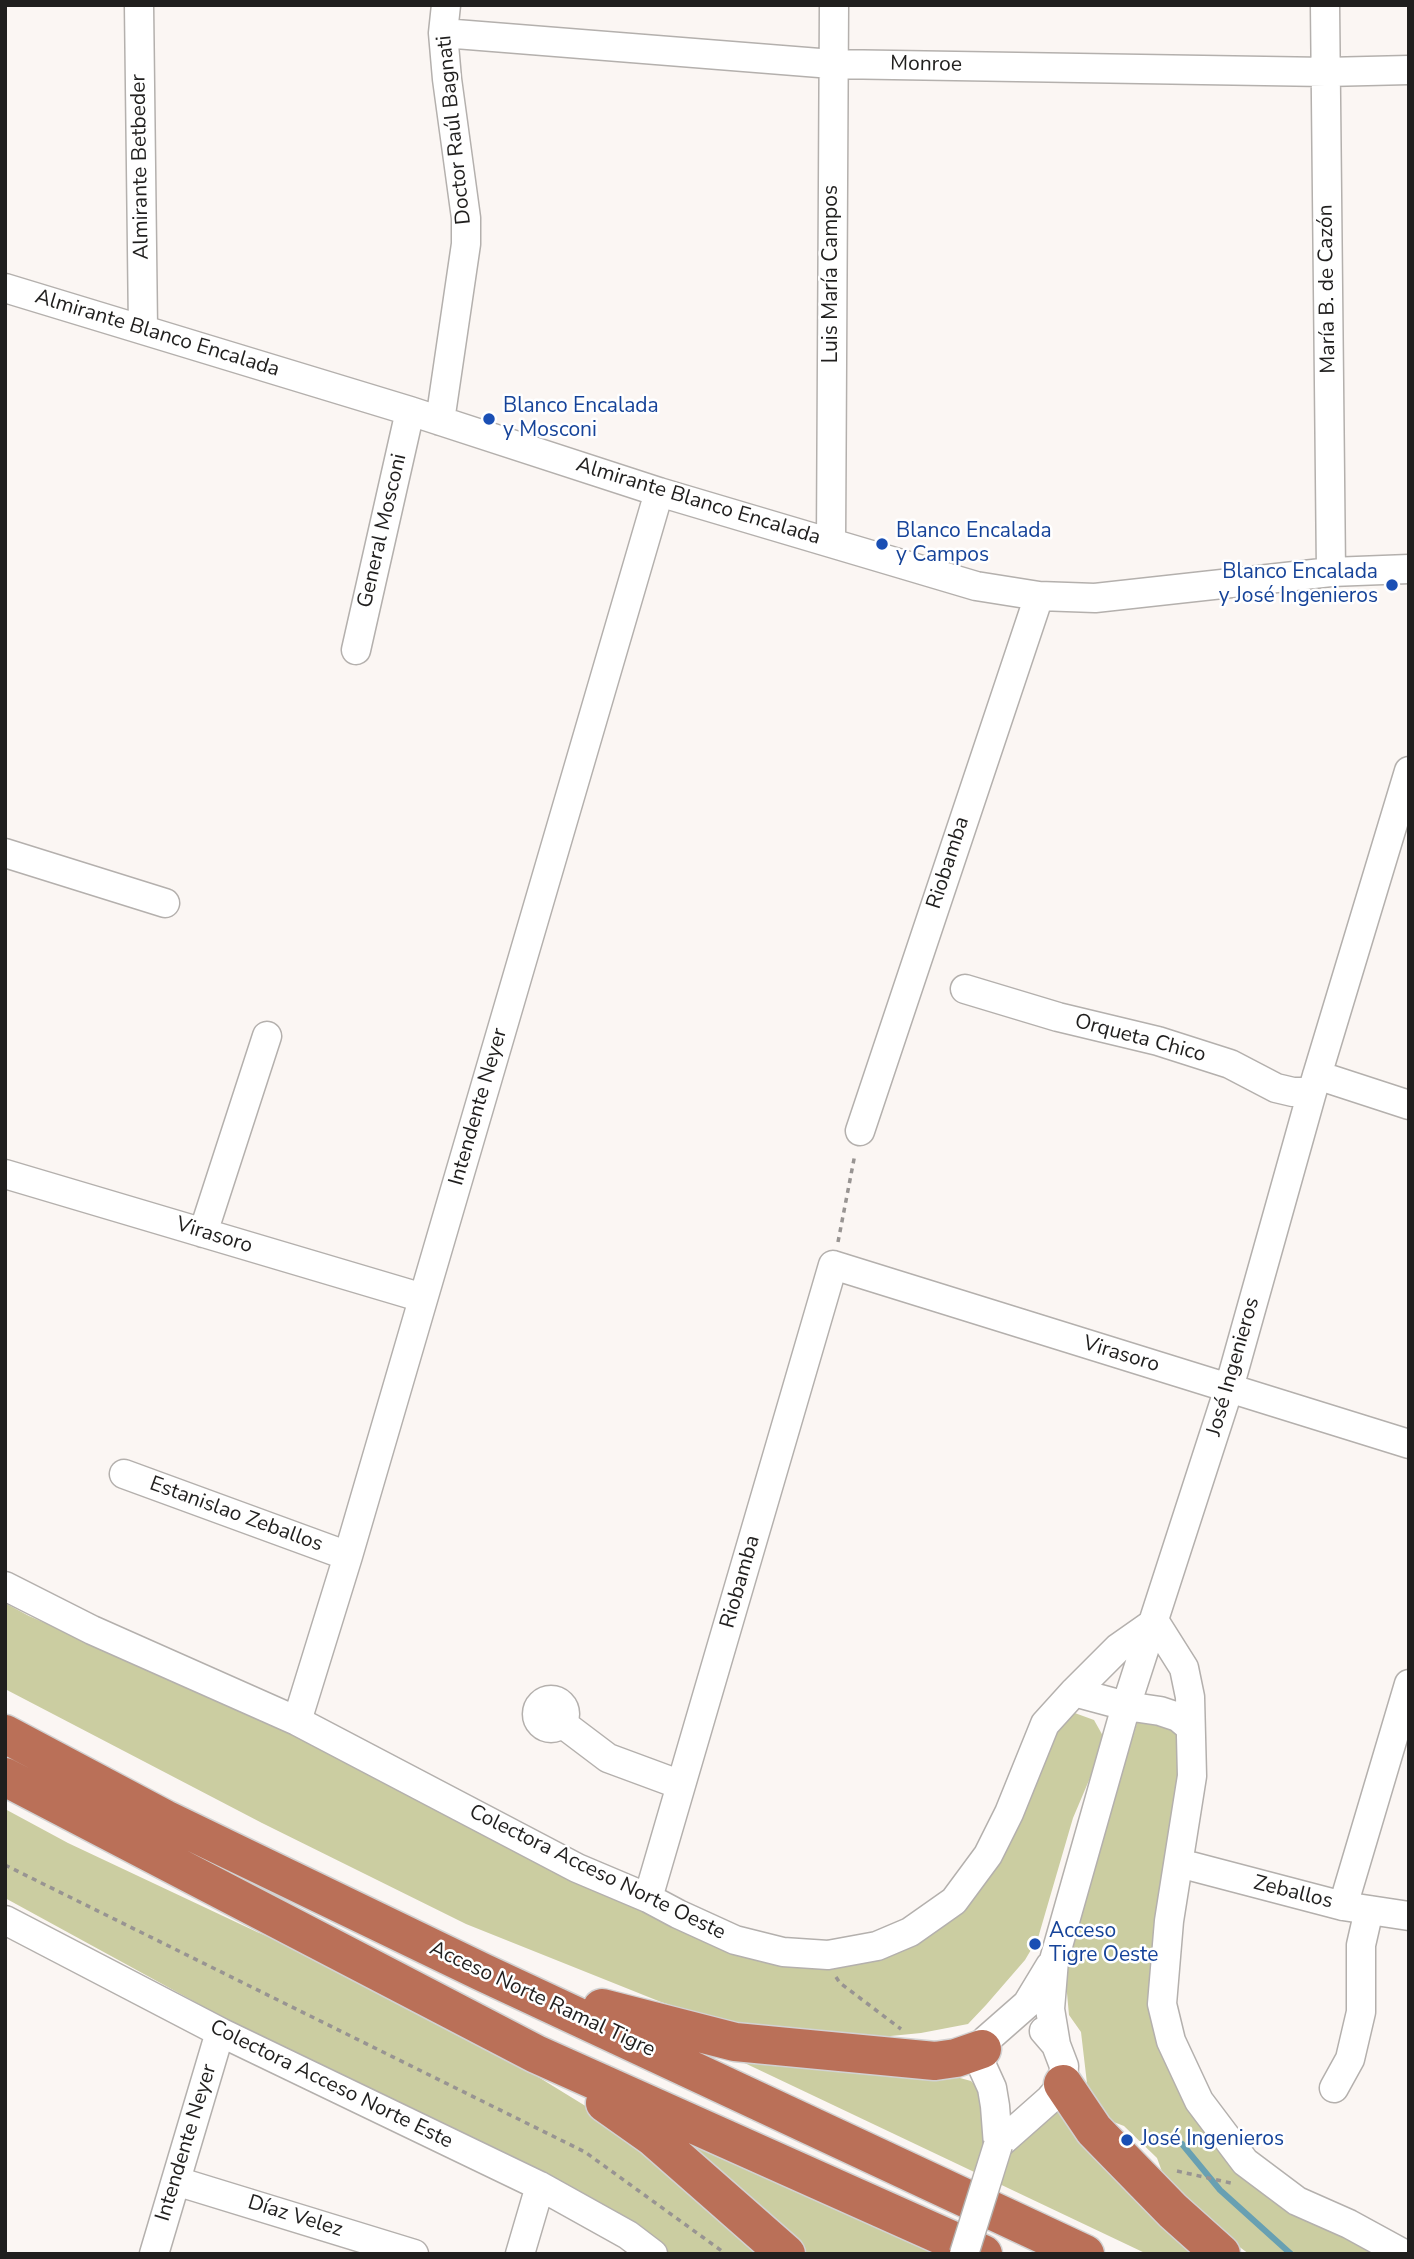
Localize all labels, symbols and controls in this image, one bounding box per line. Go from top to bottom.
street label: Doctor Raúl Bagnati [433,34,477,226]
street label: Monroe [890,52,962,78]
street label: Almirante Betbeder [127,74,155,260]
street label: Luis María Campos [819,185,845,363]
street label: María B. de Cazón [1314,204,1342,374]
street label: Almirante Blanco Encalada [32,285,282,383]
place label: Blanco Encalada y Mosconi [503,394,659,444]
marker: Blanco Encalada y Mosconi [481,411,497,427]
street label: General Mosconi [353,451,413,611]
street label: Almirante Blanco Encalada [573,453,823,551]
place label: Blanco Encalada y Campos [896,519,1052,569]
marker: Blanco Encalada y Campos [874,536,890,552]
place label: Blanco Encalada y José Ingenieros [1219,560,1378,610]
marker: Blanco Encalada y José Ingenieros [1384,577,1400,593]
street label: Riobamba [922,814,976,912]
street label: Orqueta Chico [1072,1009,1208,1069]
street label: Intendente Neyer [444,1025,514,1189]
street label: Virasoro [173,1212,255,1260]
street label: José Ingenieros [1202,1295,1266,1439]
street label: Virasoro [1080,1331,1162,1379]
street label: Estanislao Zeballos [146,1472,326,1558]
street label: Riobamba [716,1533,766,1631]
street label: Colectora Acceso Norte Oeste [465,1800,729,1946]
street label: Zeballos [1251,1871,1335,1915]
place label: Acceso Tigre Oeste [1049,1919,1158,1969]
marker: Acceso Tigre Oeste [1027,1936,1043,1952]
street label: Acceso Norte Ramal Tigre [425,1937,659,2063]
street label: Colectora Acceso Norte Este [205,2015,457,2155]
street label: Intendente Neyer [151,2062,223,2224]
place label: José Ingenieros [1141,2127,1284,2153]
marker: José Ingenieros [1119,2132,1135,2148]
street label: Díaz Velez [244,2191,346,2243]

